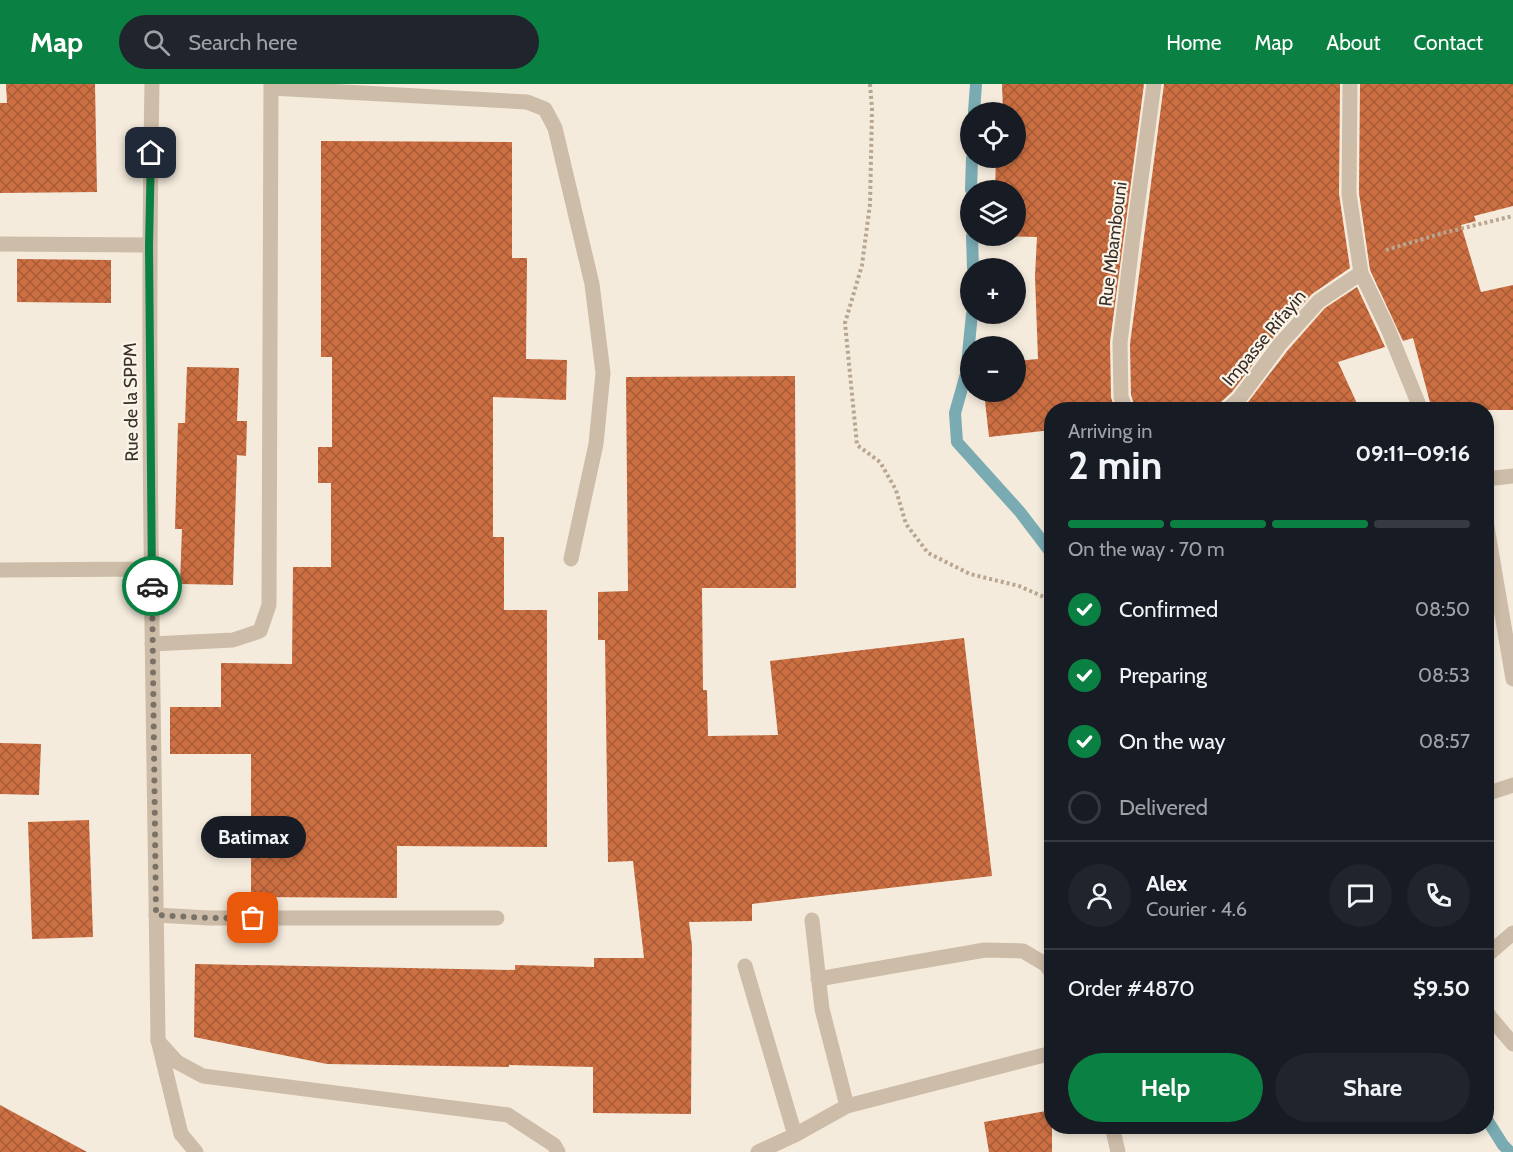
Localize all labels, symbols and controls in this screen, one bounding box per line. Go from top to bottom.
search box [119,15,539,69]
text: Map [30,25,83,59]
icon: search [140,26,173,59]
text: Search here [188,29,297,56]
text: Home [1166,30,1222,55]
text: Map [1255,30,1293,55]
text: About [1326,30,1380,55]
text: Contact [1413,30,1483,55]
map controls [960,102,1026,402]
button: locate [960,102,1026,168]
pin [125,127,176,178]
icon: home [134,136,167,169]
button: layers [960,180,1026,246]
street label: Rue Mbambouni [1094,180,1132,308]
button: + [960,258,1026,324]
street label: Impasse Rifayin [1217,285,1311,391]
button: − [960,336,1026,402]
street label: Rue de la SPPM [119,342,143,462]
text: Arriving in [1068,419,1152,443]
text: 09:11–09:16 [1356,440,1470,467]
text: 2 min [1068,441,1162,489]
text: On the way · 70 m [1068,537,1225,561]
courier [122,556,182,616]
icon: car [136,570,169,603]
icon: check [1068,593,1101,626]
text: Confirmed [1119,596,1218,623]
text: 08:50 [1415,597,1470,621]
icon: check [1068,659,1101,692]
text: Preparing [1119,662,1207,689]
text: 08:53 [1418,663,1470,687]
icon: check [1068,725,1101,758]
text: On the way [1119,728,1226,755]
text: 08:57 [1419,729,1470,753]
text: Delivered [1119,794,1208,821]
callout: Batimax [200,816,306,858]
text: Batimax [218,825,289,849]
button: person [1068,864,1131,927]
button: chat [1329,864,1392,927]
button: phone [1407,864,1470,927]
text: Alex [1146,870,1187,897]
pin [227,892,278,943]
text: Courier · 4.6 [1146,897,1247,921]
icon: bag [236,901,269,934]
text: Order #4870 [1068,975,1195,1002]
text: $9.50 [1413,975,1470,1002]
button: Help [1068,1053,1263,1122]
button: Share [1275,1053,1470,1122]

